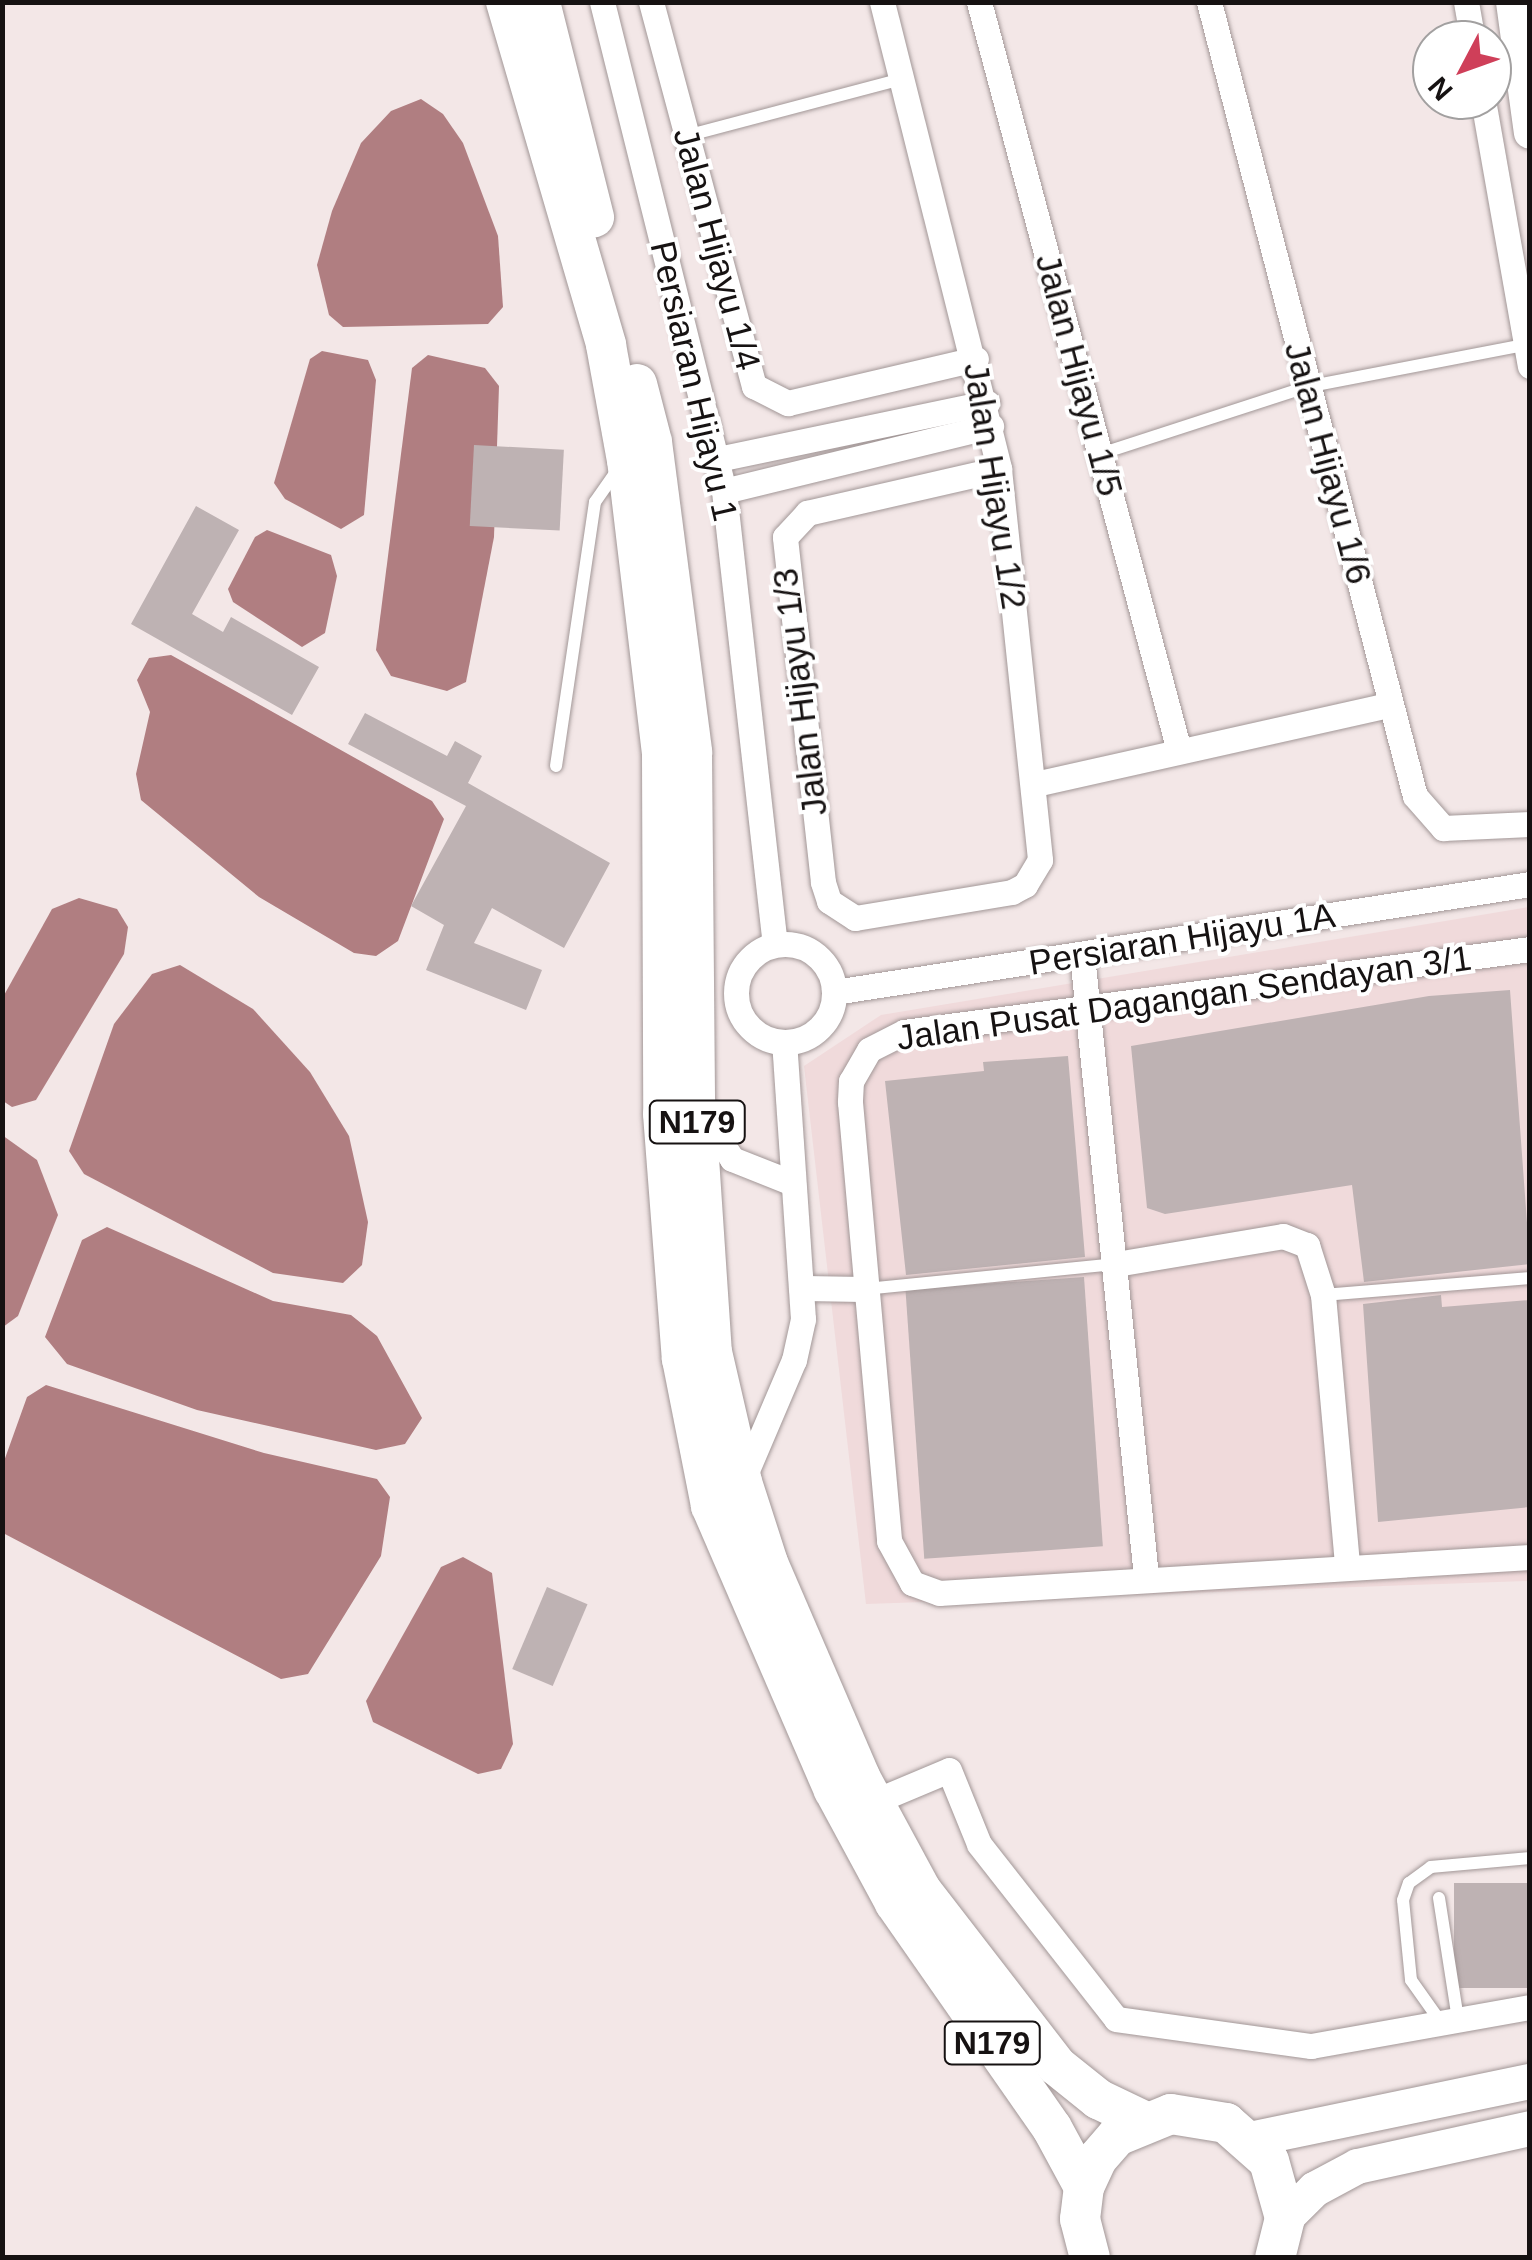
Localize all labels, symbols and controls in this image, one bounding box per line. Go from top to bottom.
north arrow [1412,20,1512,120]
text: N [1422,71,1459,107]
street label: Jalan Hijayu 1/4 [664,123,770,375]
street label: Persiaran Hijayu 1 [641,237,747,525]
street label: Jalan Hijayu 1/5 [1026,249,1132,501]
street label: Jalan Hijayu 1/6 [1275,337,1381,589]
street label: Jalan Hijayu 1/2 [955,360,1035,612]
street label: Jalan Hijayu 1/3 [764,566,836,818]
street label: Persiaran Hijayu 1A [1026,894,1338,984]
street label: Jalan Pusat Dagangan Sendayan 3/1 [894,937,1474,1059]
road number: N179 [647,1095,747,1149]
road number: N179 [942,2016,1042,2070]

